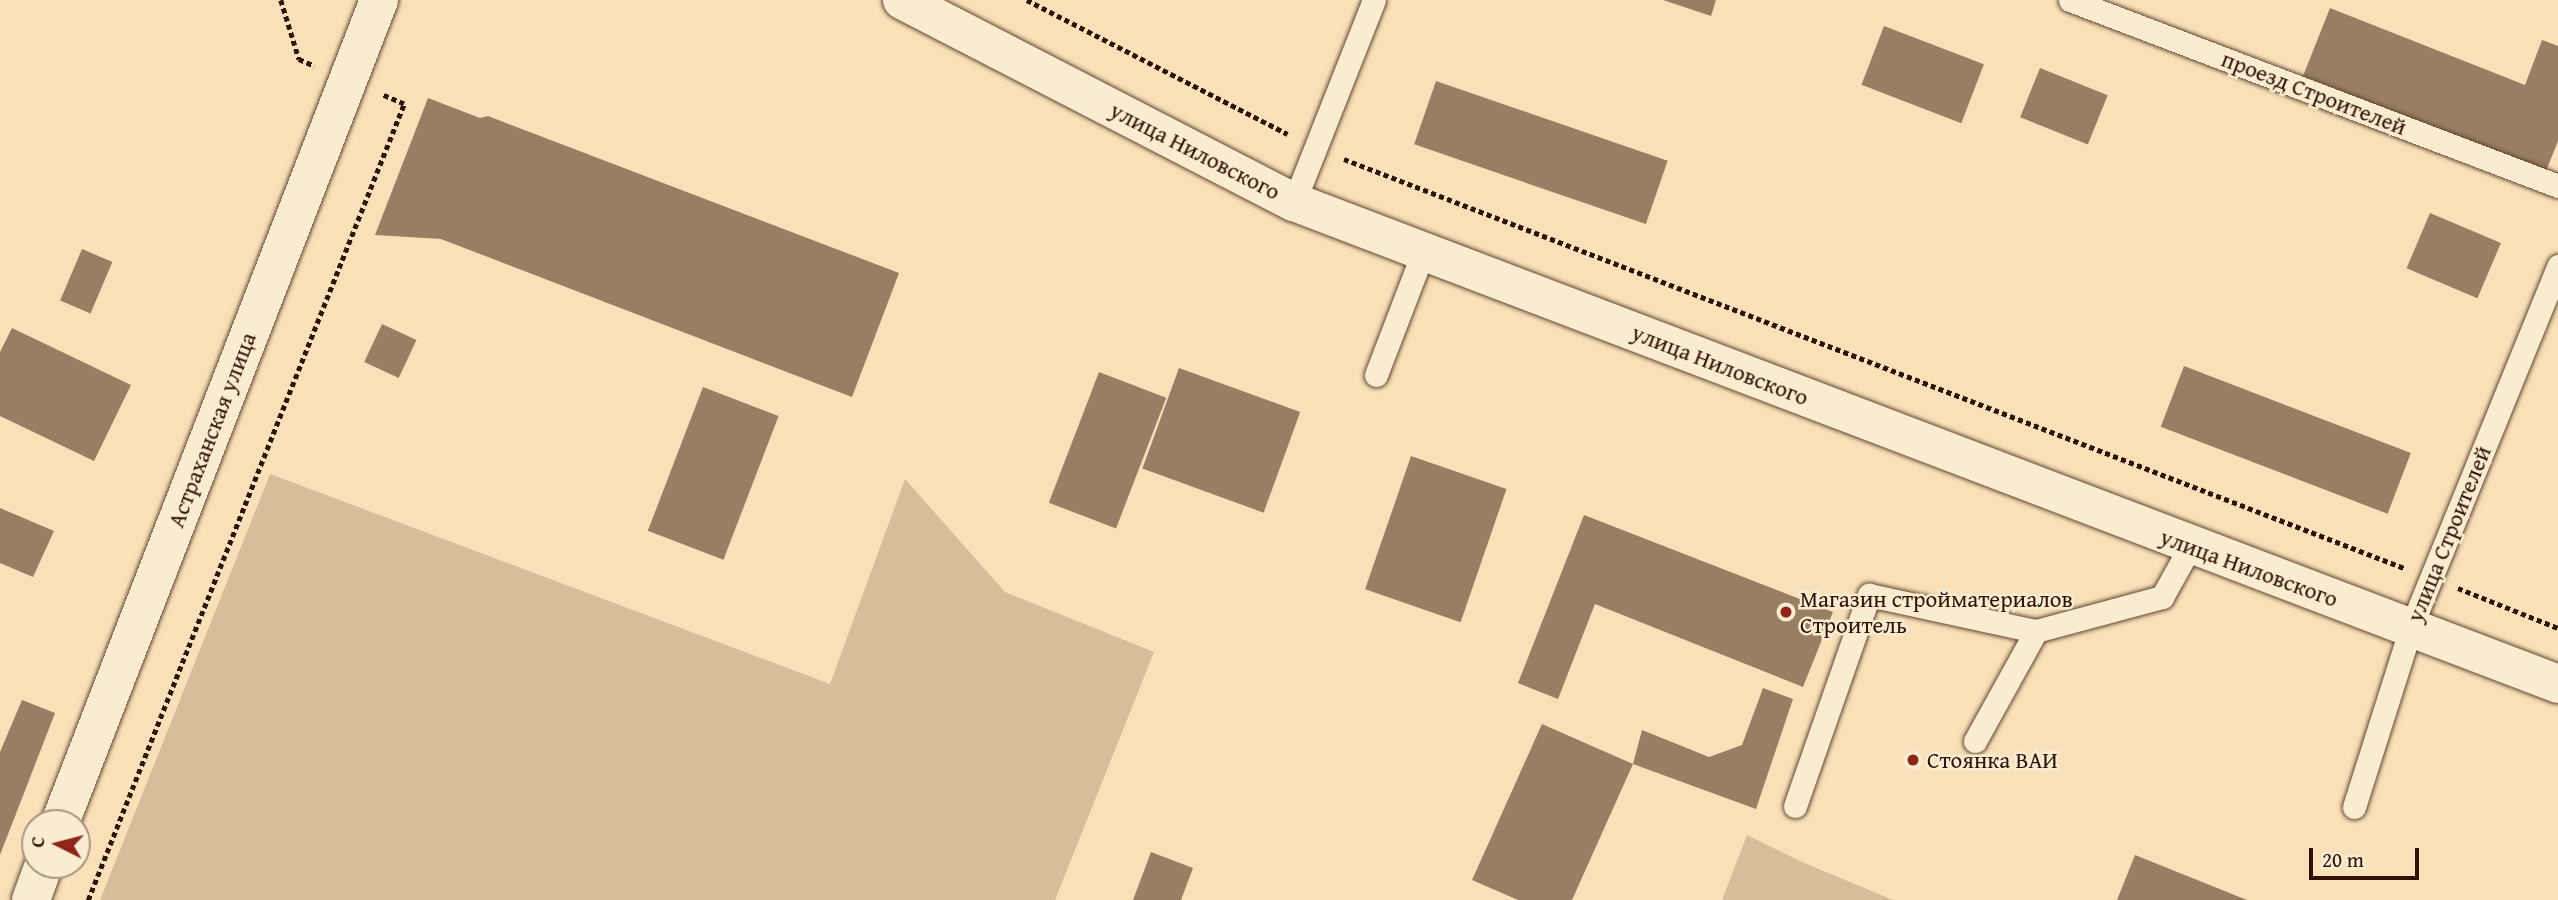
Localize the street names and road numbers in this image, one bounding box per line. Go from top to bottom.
street label: проезд Строителей [2218,45,2410,141]
street label: улица Ниловского [1105,96,1285,206]
street label: улица Ниловского [1628,319,1812,411]
street label: Астраханская улица [162,329,262,531]
street label: улица Строителей [2401,442,2497,626]
street label: улица Ниловского [2156,523,2342,613]

